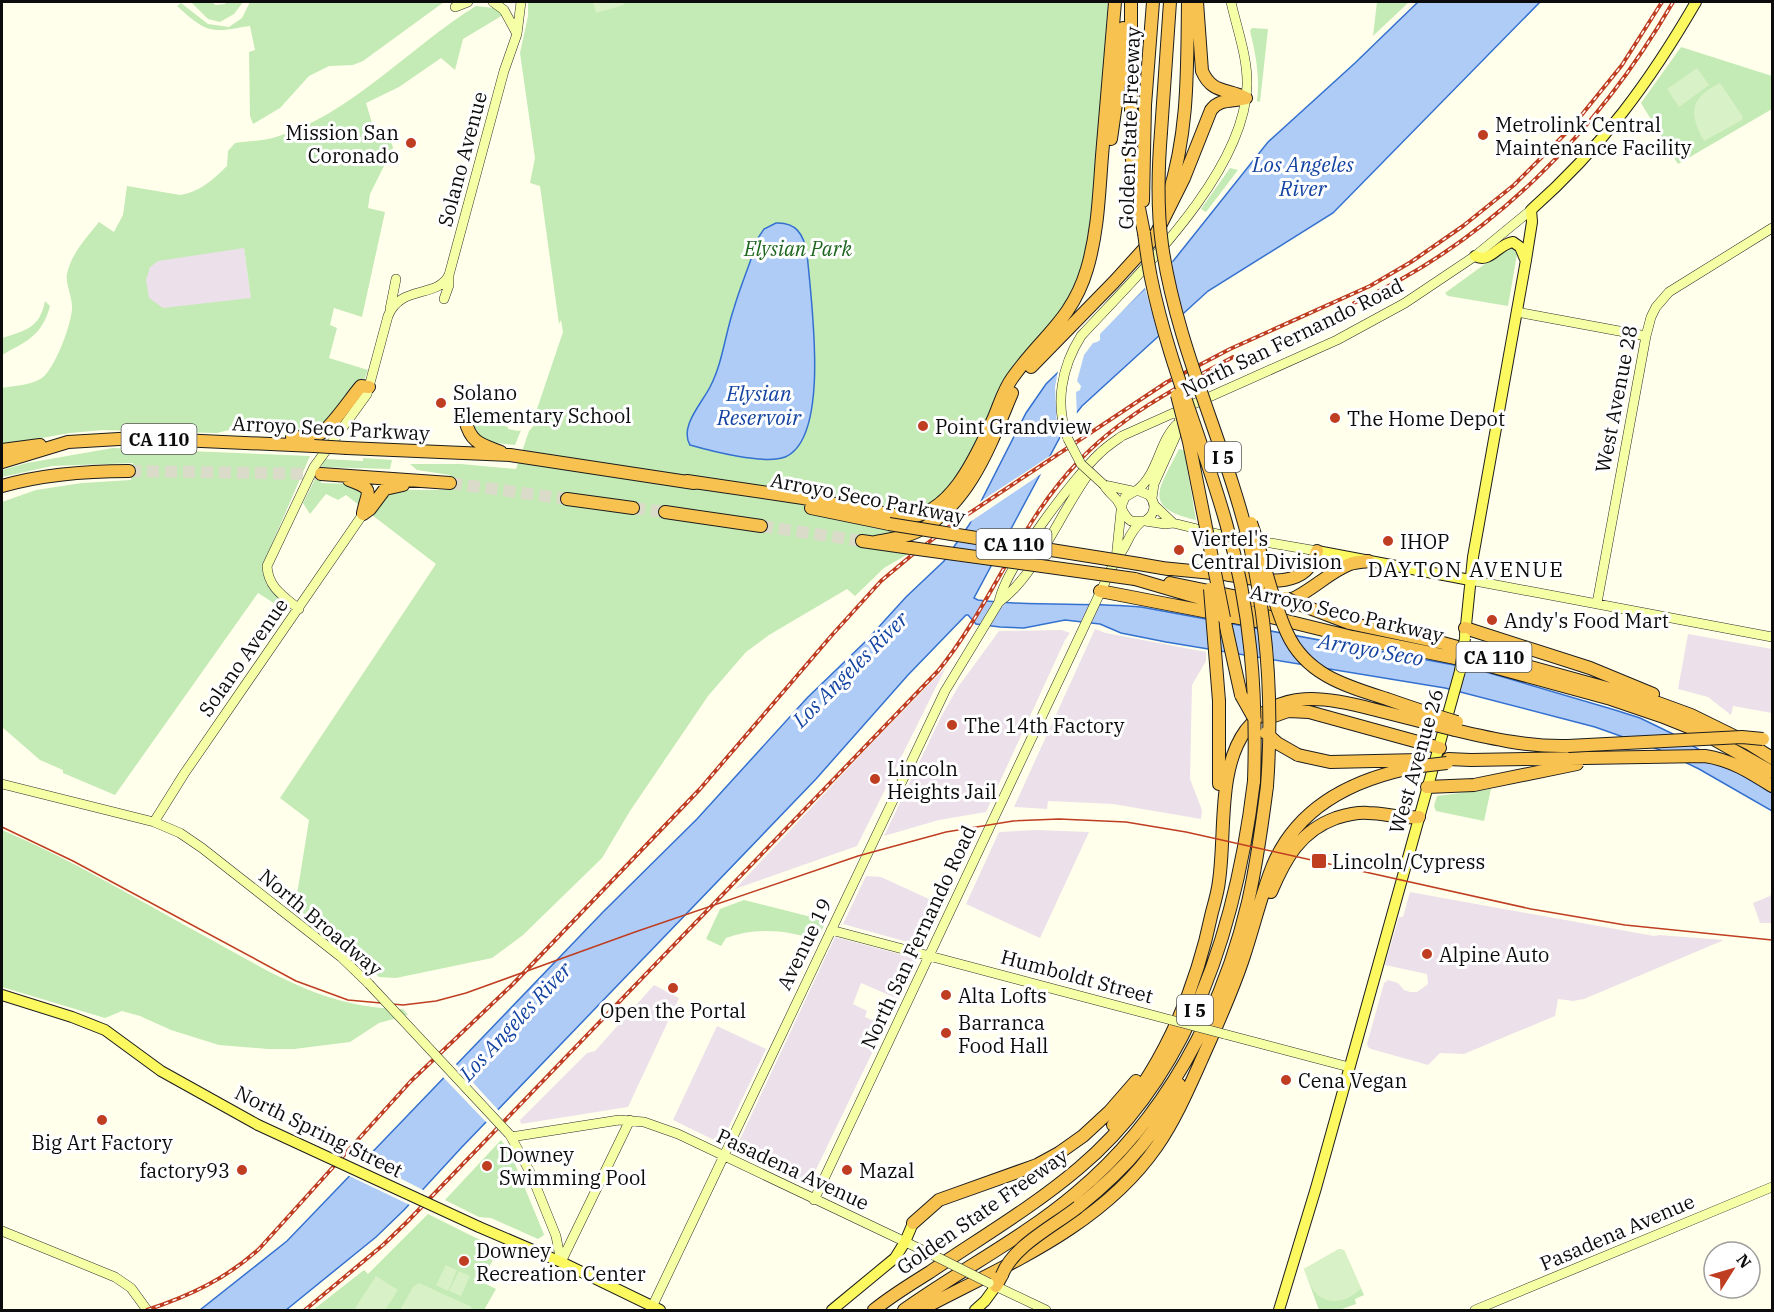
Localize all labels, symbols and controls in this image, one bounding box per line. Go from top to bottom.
street label: Golden State Freeway [1112,26,1146,230]
street label: Solano Avenue [431,88,493,230]
place label: Metrolink Central Maintenance Facility [1495,111,1692,161]
place label: Mission San Coronado [285,119,399,169]
marker: Metrolink Central Maintenance Facility [1476,128,1490,142]
marker: Mission San Coronado [404,136,418,150]
water label: Los Angeles River [1251,150,1354,202]
park label: Elysian Park [743,235,852,262]
street label: North San Fernando Road [1177,271,1407,403]
street label: West Avenue 28 [1588,323,1644,475]
place label: Solano Elementary School [453,379,631,429]
water label: Elysian Reservoir [716,379,802,431]
marker: Solano Elementary School [434,396,448,410]
place label: The Home Depot [1347,405,1505,432]
street label: Arroyo Seco Parkway [231,409,431,447]
marker: The Home Depot [1328,411,1342,425]
place label: Point Grandview [935,413,1092,440]
marker: Point Grandview [916,419,930,433]
road number: CA 110 [122,424,196,454]
road number: I 5 [1205,442,1241,472]
street label: Arroyo Seco Parkway [768,466,968,530]
place label: Viertel's Central Division [1191,525,1342,575]
place label: IHOP [1400,528,1449,555]
road number: CA 110 [976,529,1052,559]
marker: IHOP [1381,534,1395,548]
marker: Viertel's Central Division [1172,543,1186,557]
district label: DAYTON AVENUE [1368,555,1564,583]
street label: Arroyo Seco Parkway [1248,578,1447,648]
street label: Solano Avenue [192,592,294,722]
water label: Los Angeles River [785,604,915,734]
place label: Andy's Food Mart [1504,607,1669,634]
marker: Andy's Food Mart [1485,613,1499,627]
water label: Arroyo Seco [1314,626,1426,672]
road number: CA 110 [1456,642,1532,672]
street label: West Avenue 26 [1382,685,1450,837]
place label: The 14th Factory [964,712,1125,739]
marker: The 14th Factory [945,718,959,732]
place label: Lincoln Heights Jail [887,755,997,805]
marker: Lincoln Heights Jail [868,772,882,786]
street label: North San Fernando Road [854,821,982,1053]
place label: Lincoln/Cypress [1332,848,1485,875]
marker: Lincoln/Cypress [1310,852,1328,870]
street label: North Broadway [253,862,389,982]
street label: Avenue 19 [770,894,838,994]
place label: Alpine Auto [1439,941,1549,968]
street label: Humboldt Street [998,943,1156,1009]
marker: Alpine Auto [1420,947,1434,961]
water label: Los Angeles River [452,955,578,1087]
marker: Open the Portal [666,981,680,995]
place label: Alta Lofts [958,982,1047,1009]
marker: Alta Lofts [939,988,953,1002]
road number: I 5 [1177,995,1213,1025]
place label: Open the Portal [600,997,746,1024]
place label: Barranca Food Hall [958,1009,1048,1059]
marker: Barranca Food Hall [939,1026,953,1040]
place label: Cena Vegan [1298,1067,1407,1094]
marker: Cena Vegan [1279,1073,1293,1087]
street label: North Spring Street [231,1079,407,1183]
marker: Big Art Factory [95,1113,109,1127]
street label: Pasadena Avenue [712,1122,874,1216]
place label: Big Art Factory [31,1129,173,1156]
place label: Downey Swimming Pool [499,1141,646,1191]
street label: Golden State Freeway [891,1142,1073,1280]
place label: factory93 [139,1157,230,1184]
place label: Mazal [859,1157,914,1184]
marker: Downey Swimming Pool [480,1159,494,1173]
marker: factory93 [235,1163,249,1177]
marker: Mazal [840,1163,854,1177]
street label: Pasadena Avenue [1536,1187,1698,1277]
place label: Downey Recreation Center [476,1237,646,1287]
north arrow [1702,1240,1762,1300]
text: N [1732,1250,1756,1272]
marker: Downey Recreation Center [457,1254,471,1268]

